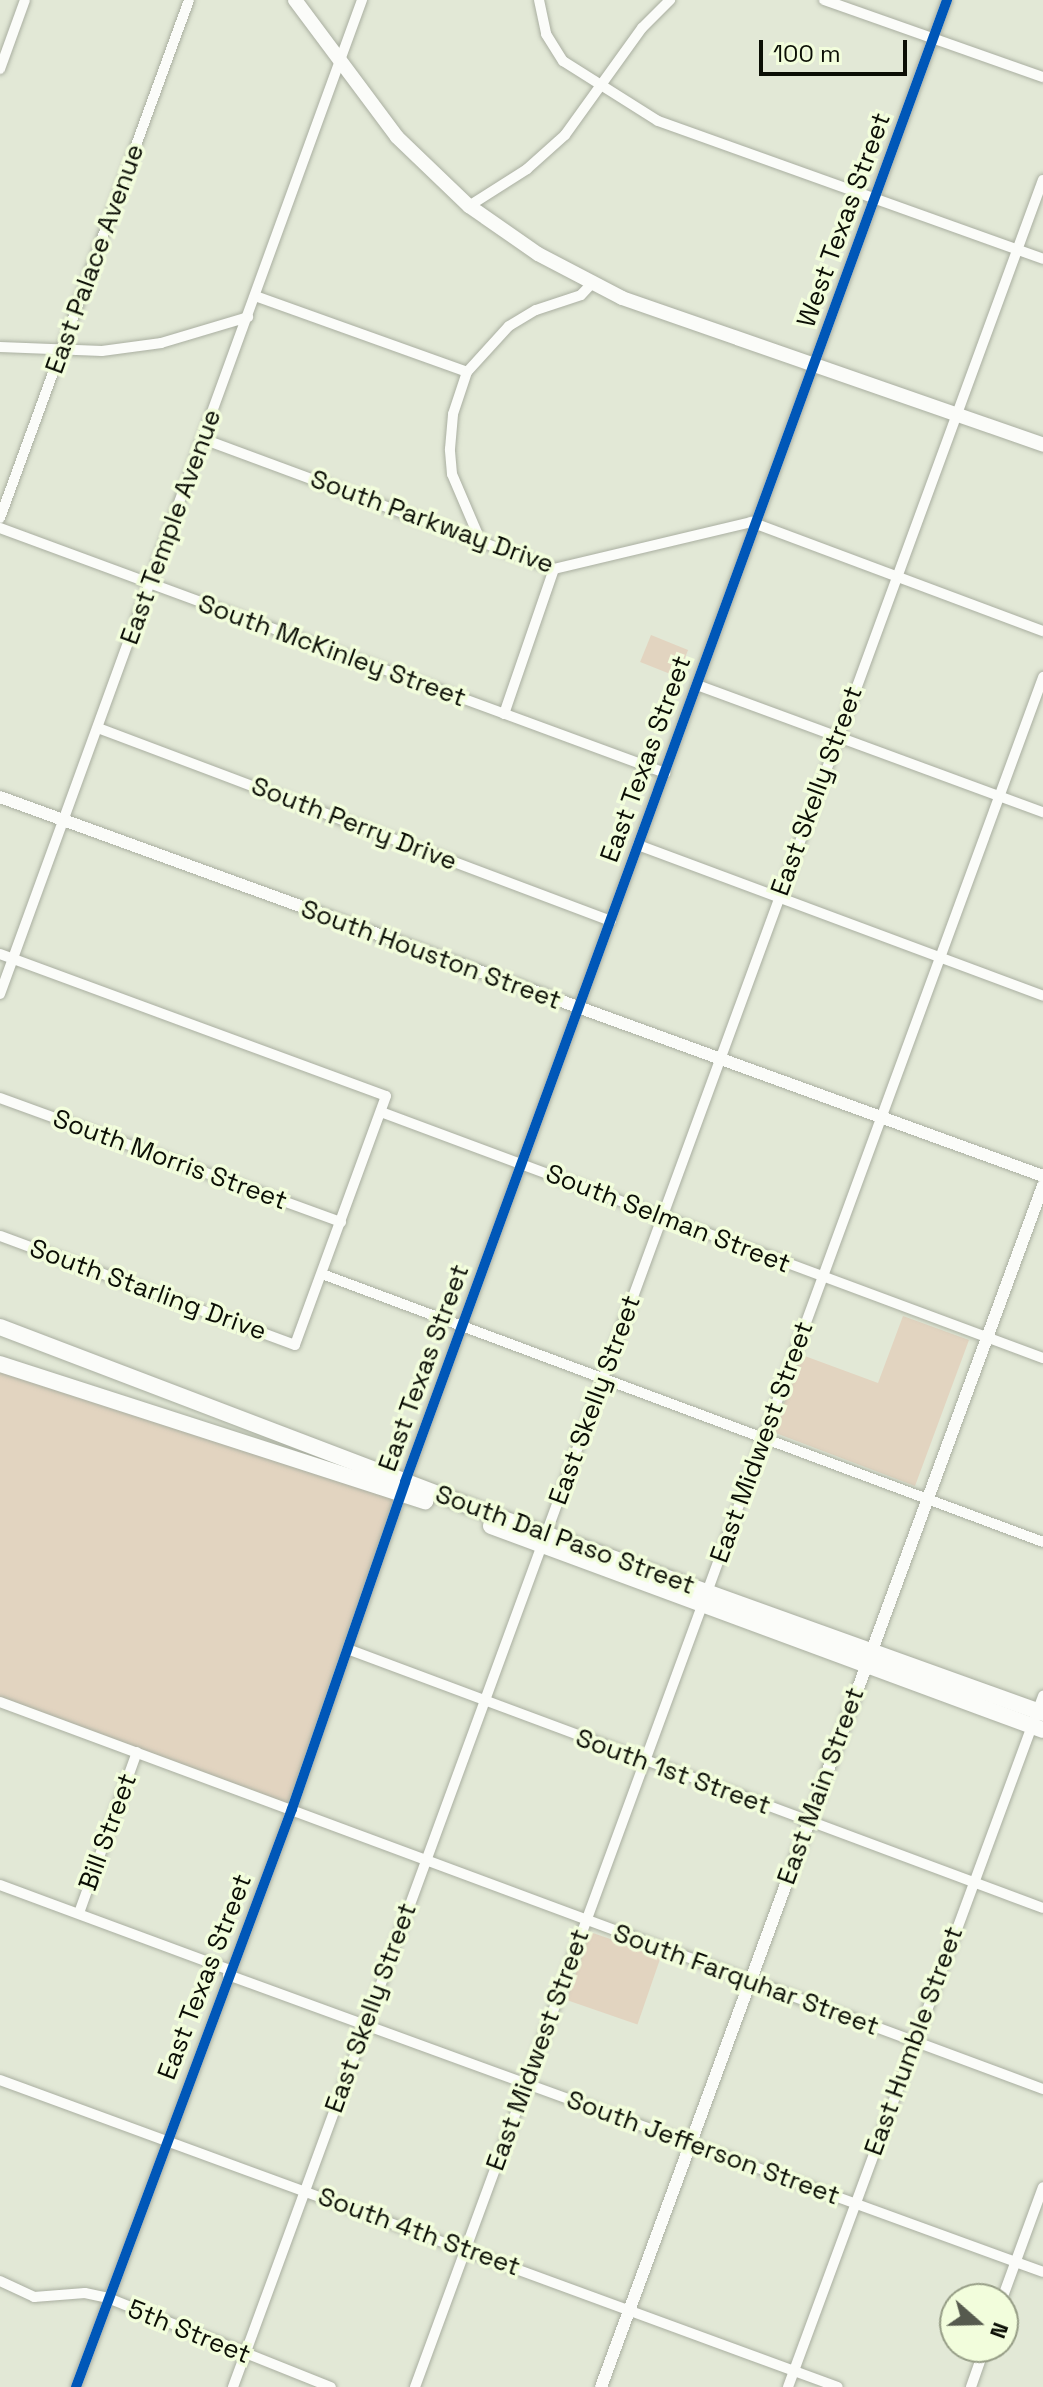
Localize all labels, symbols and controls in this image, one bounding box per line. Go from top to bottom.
scale bar [763,24,911,74]
text: 100 m [773,38,841,69]
street label: West Texas Street [791,108,897,332]
street label: East Palace Avenue [39,140,151,378]
street label: East Temple Avenue [114,405,228,649]
street label: South Parkway Drive [306,463,558,581]
street label: South McKinley Street [194,588,470,714]
street label: East Texas Street [594,651,698,867]
street label: East Skelly Street [765,682,869,900]
street label: South Perry Drive [247,770,461,878]
street label: South Houston Street [297,893,565,1017]
street label: South Morris Street [49,1103,291,1217]
street label: South Selman Street [541,1158,795,1280]
street label: South Starling Drive [25,1233,271,1347]
street label: East Texas Street [372,1260,476,1476]
street label: East Skelly Street [543,1291,647,1509]
street label: East Midwest Street [704,1317,820,1567]
street label: South Dal Paso Street [431,1479,699,1601]
street label: East Main Street [771,1683,871,1889]
street label: South 1st Street [571,1722,775,1822]
street label: Bill Street [72,1769,144,1895]
street label: East Texas Street [151,1869,259,2085]
street label: East Skelly Street [319,1899,423,2117]
street label: South Farquhar Street [609,1917,883,2043]
street label: East Humble Street [858,1922,970,2160]
street label: East Midwest Street [480,1925,596,2175]
street label: South Jefferson Street [562,2084,844,2212]
street label: South 4th Street [314,2181,524,2283]
north arrow [939,2283,1019,2363]
street label: 5th Street [123,2293,255,2371]
text: N [984,2319,1015,2342]

